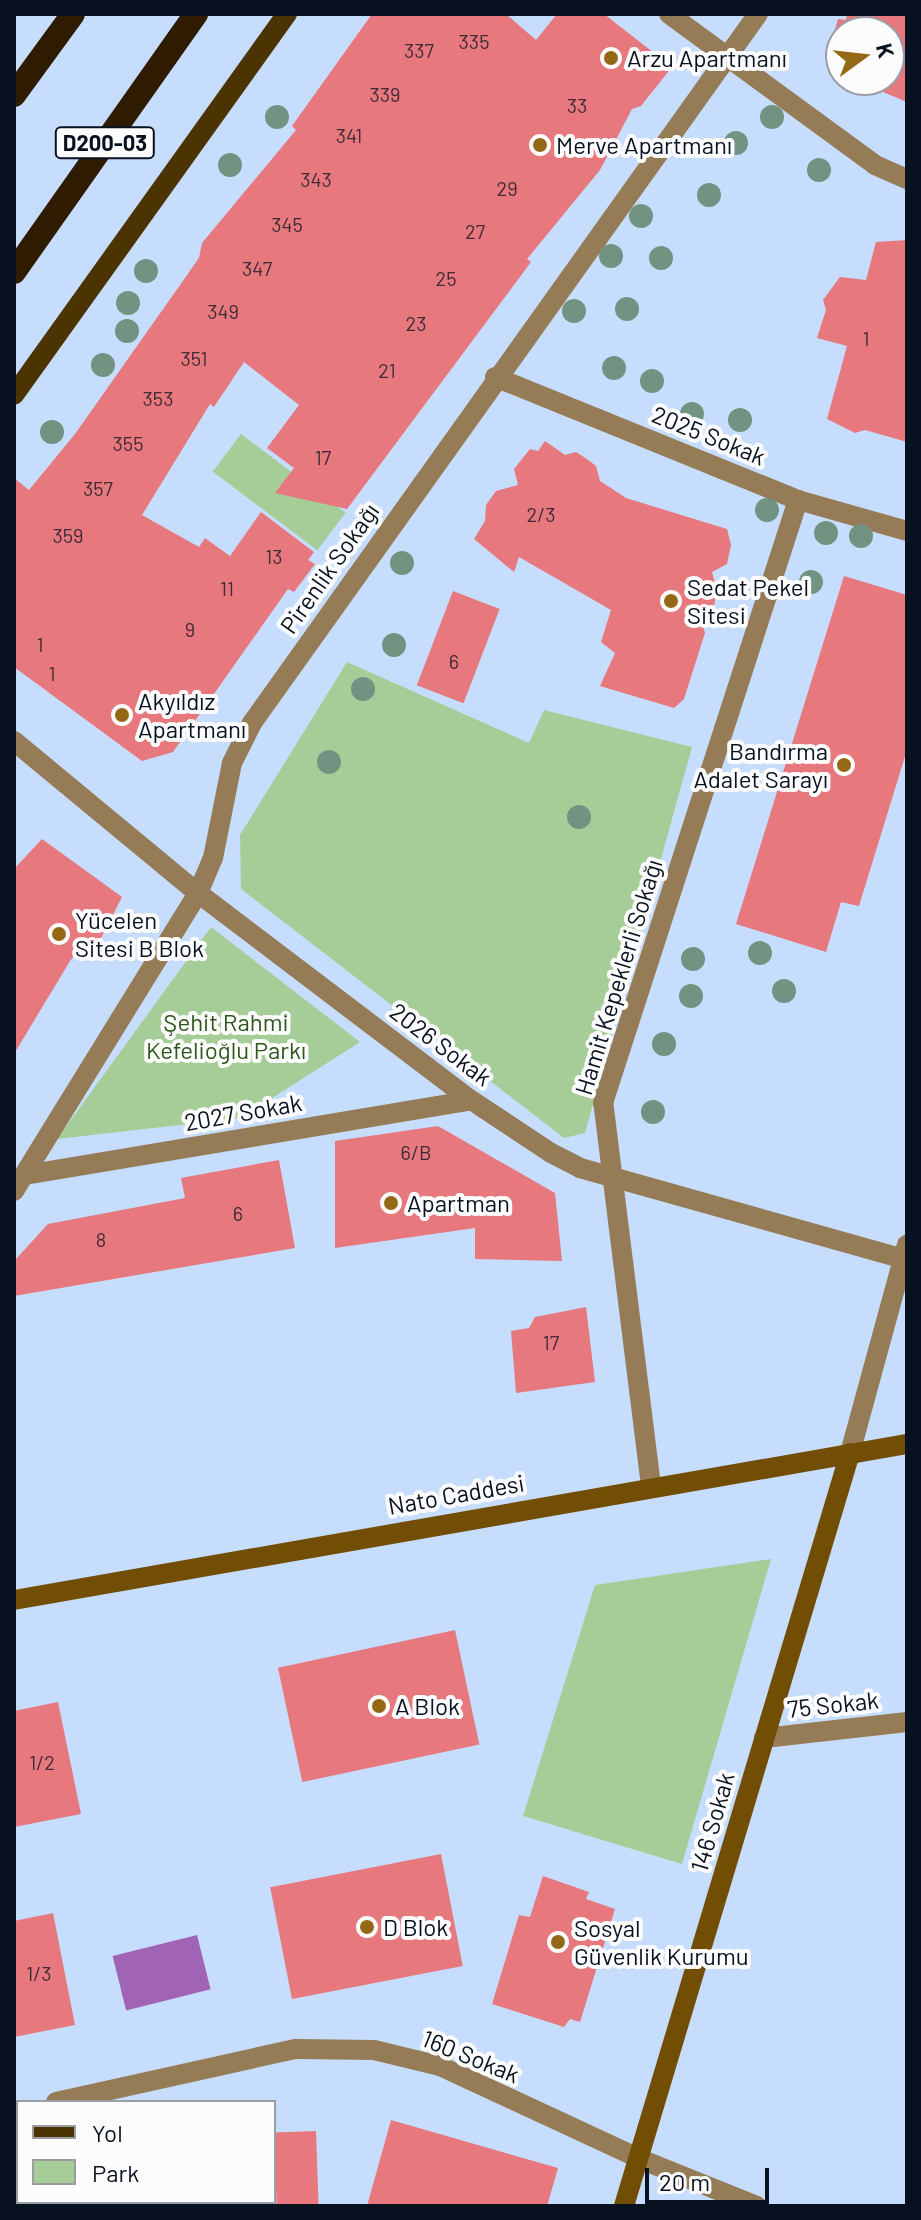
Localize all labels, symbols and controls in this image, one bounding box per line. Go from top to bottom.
north arrow [825,16,905,96]
house number: 335 [459,29,489,53]
house number: 337 [404,38,434,62]
text: K [872,40,901,60]
place label: Arzu Apartmanı [627,44,787,72]
marker: Arzu Apartmanı [602,49,620,67]
house number: 339 [369,82,401,106]
house number: 33 [567,93,587,117]
house number: 341 [336,123,362,147]
road number: D200-03 [53,125,157,161]
place label: Merve Apartmanı [556,131,732,159]
marker: Merve Apartmanı [531,136,549,154]
house number: 343 [300,167,332,191]
house number: 29 [496,176,518,200]
house number: 345 [271,212,303,236]
house number: 27 [465,219,485,243]
house number: 347 [242,256,272,280]
house number: 25 [436,266,456,290]
house number: 349 [207,299,239,323]
house number: 23 [406,311,426,335]
house number: 1 [863,326,869,350]
house number: 351 [180,346,208,370]
house number: 21 [378,358,396,382]
house number: 353 [143,386,173,410]
street label: 2025 Sokak [648,399,770,471]
house number: 355 [113,431,143,455]
house number: 17 [315,445,331,469]
house number: 357 [83,476,113,500]
street label: Pirenlik Sokağı [274,497,384,639]
house number: 2/3 [526,502,556,526]
house number: 359 [53,523,83,547]
house number: 13 [265,544,283,568]
place label: Sedat Pekel Sitesi [687,573,809,629]
house number: 11 [220,576,234,600]
marker: Sedat Pekel Sitesi [662,592,680,610]
house number: 9 [185,617,195,641]
house number: 1 [37,632,43,656]
house number: 6 [449,649,459,673]
house number: 1 [49,661,55,685]
place label: Akyıldız Apartmanı [138,687,246,743]
marker: Akyıldız Apartmanı [113,706,131,724]
place label: Bandırma Adalet Sarayı [694,737,828,793]
marker: Bandırma Adalet Sarayı [835,756,853,774]
street label: Hamit Kepeklerli Sokağı [568,856,668,1098]
place label: Yücelen Sitesi B Blok [75,906,204,962]
marker: Yücelen Sitesi B Blok [50,925,68,943]
street label: 2026 Sokak [385,996,497,1092]
park label: Şehit Rahmi Kefelioğlu Parkı [146,1008,306,1064]
street label: 2027 Sokak [182,1088,304,1136]
house number: 6/B [401,1140,431,1164]
place label: Apartman [407,1189,510,1217]
marker: Apartman [382,1194,400,1212]
house number: 6 [233,1201,243,1225]
house number: 8 [96,1227,106,1251]
house number: 17 [543,1330,559,1354]
street label: Nato Caddesi [386,1468,526,1520]
street label: 75 Sokak [786,1685,880,1723]
place label: A Blok [395,1692,460,1720]
marker: A Blok [370,1697,388,1715]
house number: 1/2 [29,1750,55,1774]
street label: 146 Sokak [684,1769,740,1875]
place label: D Blok [383,1913,448,1941]
place label: Sosyal Güvenlik Kurumu [574,1914,749,1970]
marker: D Blok [358,1918,376,1936]
marker: Sosyal Güvenlik Kurumu [549,1933,567,1951]
house number: 1/3 [26,1961,52,1985]
street label: 160 Sokak [418,2023,524,2089]
legend [16,2100,276,2204]
text: Yol [92,2118,123,2147]
scale bar [649,2152,773,2202]
text: Park [92,2158,139,2187]
text: 20 m [659,2167,710,2196]

